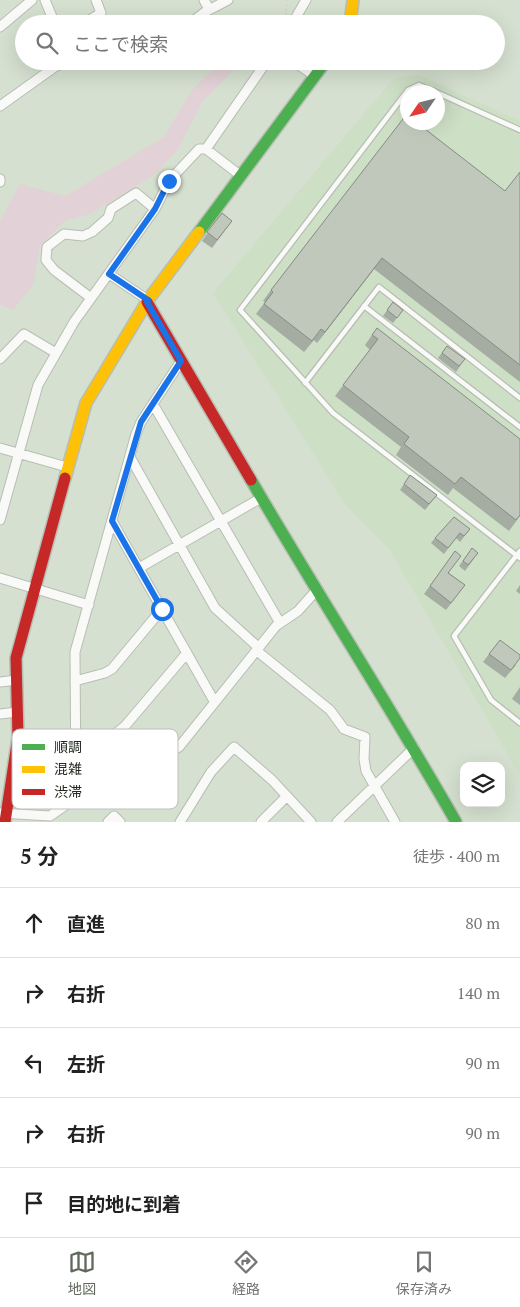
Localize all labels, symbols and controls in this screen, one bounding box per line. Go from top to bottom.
search box [15,15,505,70]
icon: search [33,29,61,57]
text: ここで検索 [73,31,168,56]
north arrow [400,85,445,130]
route end [158,170,181,193]
route start [151,598,174,621]
legend [12,729,178,809]
text: 順調 [54,737,82,756]
text: 混雑 [54,759,82,778]
map controls [460,762,505,807]
button: layers [460,762,505,807]
text: 渋滞 [54,782,82,801]
text: 5 分 [20,842,59,870]
text: 徒歩 · 400 m [413,845,500,867]
icon: ahead [20,909,48,937]
text: 直進 [67,911,105,936]
text: 80 m [465,912,500,934]
icon: right [20,979,48,1007]
text: 右折 [67,981,105,1006]
text: 140 m [457,982,500,1004]
icon: left [20,1049,48,1077]
text: 左折 [67,1051,105,1076]
text: 90 m [465,1052,500,1074]
icon: right [20,1119,48,1147]
text: 右折 [67,1121,105,1146]
text: 90 m [465,1122,500,1144]
icon: arrive [20,1189,48,1217]
text: 目的地に到着 [67,1191,181,1216]
tab: 地図 [68,1248,96,1298]
tab: 経路 [232,1248,260,1298]
tab: 保存済み [396,1248,452,1298]

